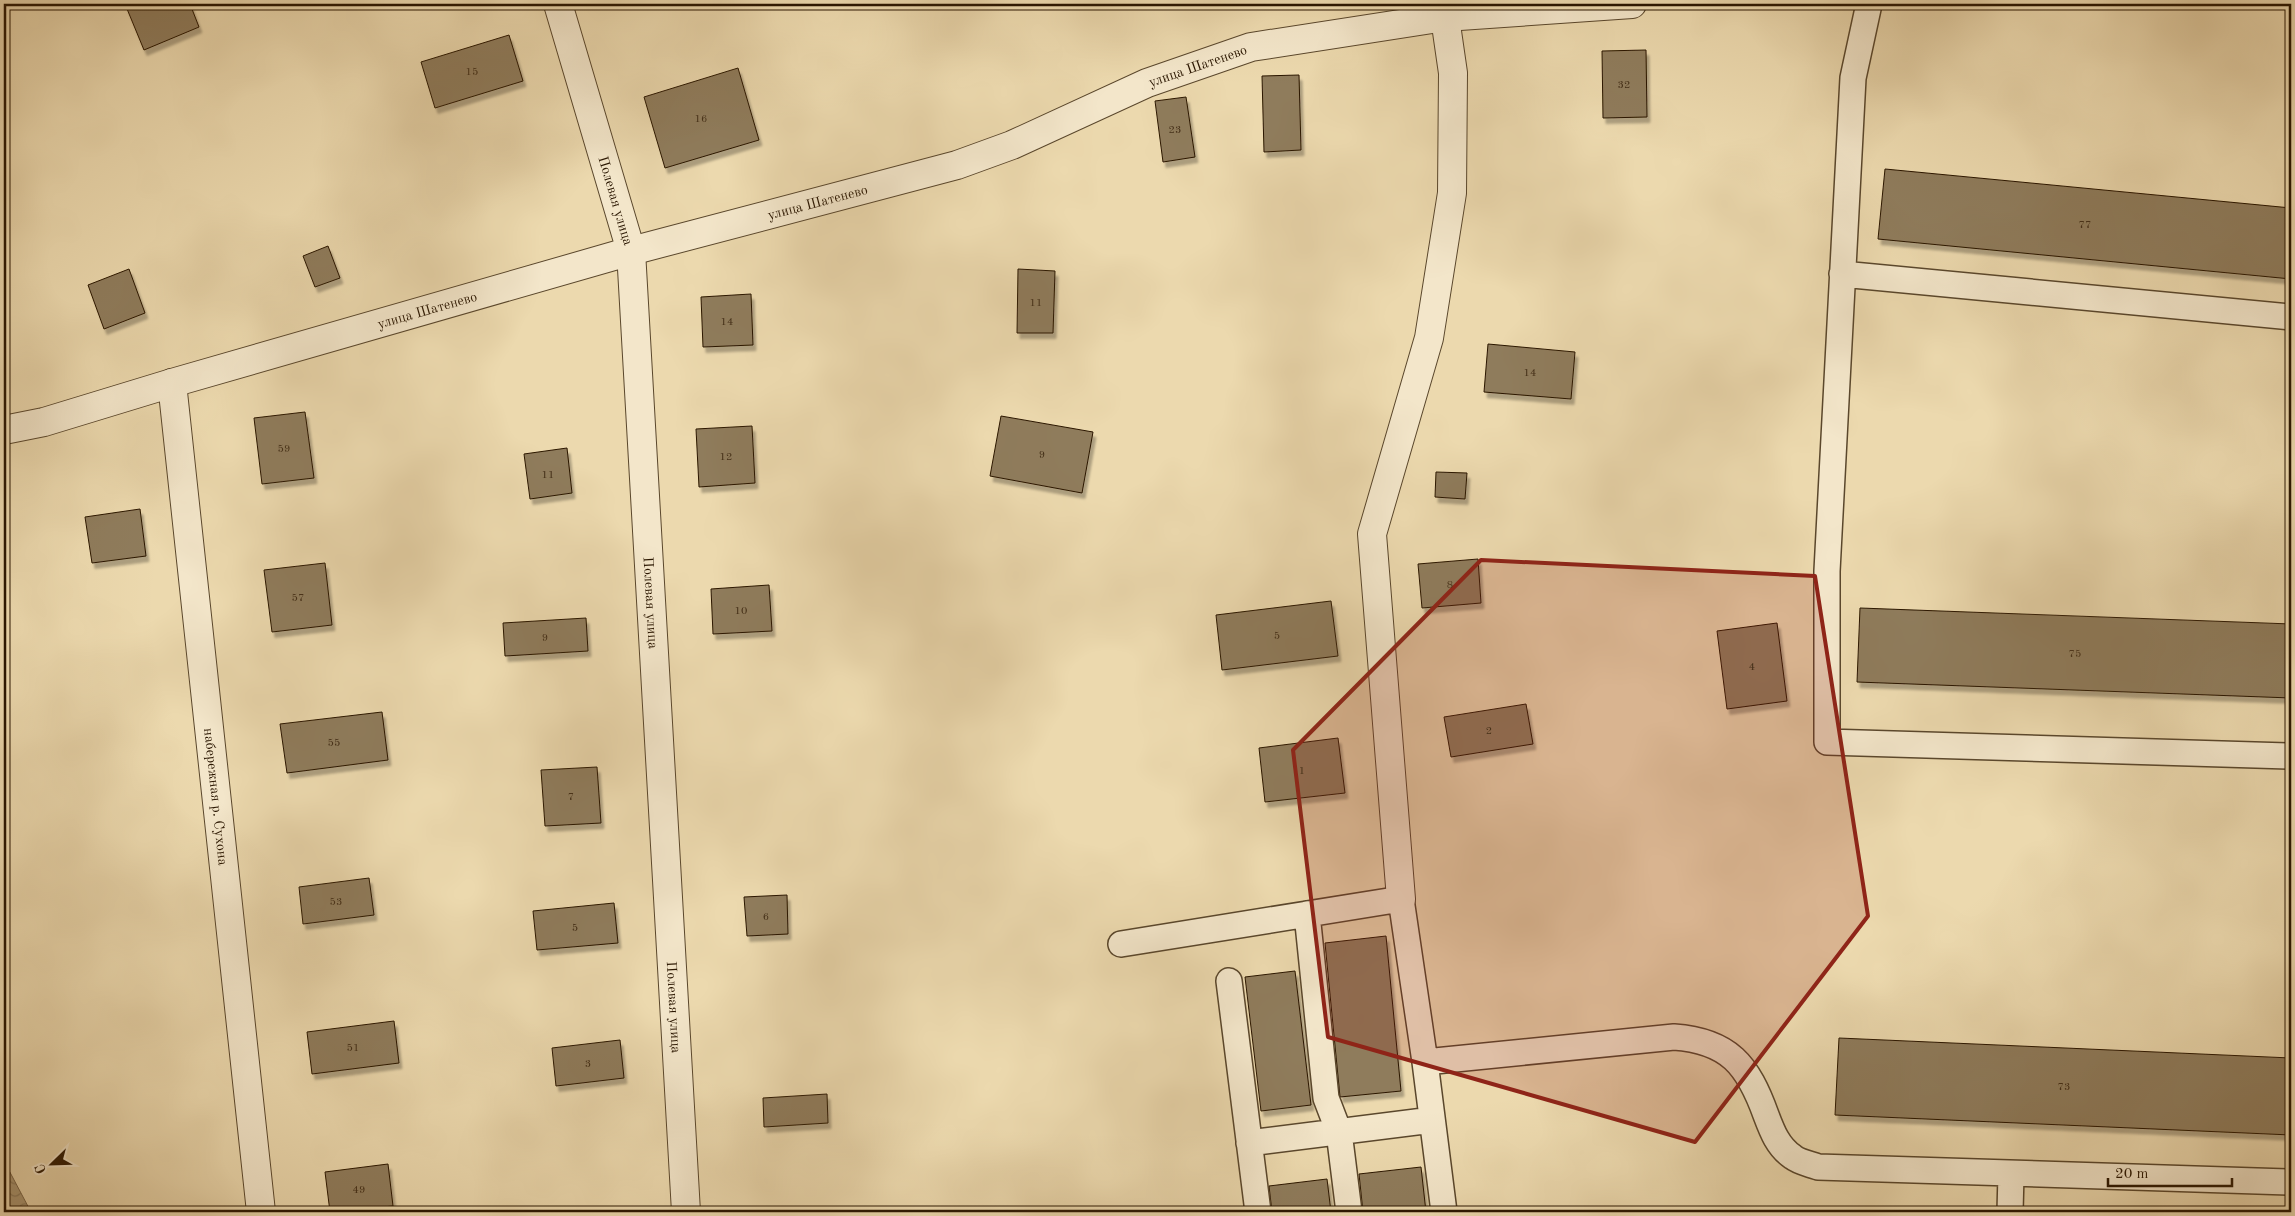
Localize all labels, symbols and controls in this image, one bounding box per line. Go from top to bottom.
street label: улица Шатенево [1147,43,1249,90]
house number: 15 [466,67,478,78]
house number: 32 [1618,80,1630,91]
house number: 16 [695,114,707,125]
house number: 23 [1169,125,1181,136]
street label: Полевая улица [595,155,635,247]
street label: улица Шатенево [766,183,869,223]
house number: 77 [2079,220,2091,231]
street label: улица Шатенево [376,290,479,332]
house number: 11 [1030,298,1042,309]
house number: 14 [721,317,733,328]
house number: 14 [1524,368,1536,379]
house number: 59 [278,444,290,455]
house number: 9 [1039,450,1045,461]
house number: 12 [720,452,732,463]
house number: 11 [542,470,554,481]
street label: Полевая улица [641,556,660,649]
house number: 8 [1447,580,1453,591]
house number: 57 [292,593,304,604]
house number: 10 [735,606,747,617]
house number: 5 [1274,631,1280,642]
house number: 9 [542,633,548,644]
house number: 75 [2069,649,2081,660]
house number: 4 [1749,662,1755,673]
house number: 2 [1486,726,1492,737]
street label: набережная р. Сухона [201,727,230,866]
house number: 55 [328,738,340,749]
house number: 1 [1299,766,1305,777]
house number: 7 [568,792,574,803]
house number: 53 [330,897,342,908]
house number: 6 [763,912,769,923]
house number: 5 [572,923,578,934]
street label: Полевая улица [664,961,683,1054]
house number: 51 [347,1043,359,1054]
house number: 3 [585,1059,591,1070]
house number: 73 [2058,1082,2070,1093]
north arrow [28,1138,78,1188]
scale bar [2108,1156,2231,1188]
text: С [33,1162,49,1176]
text: 20 m [2115,1167,2149,1182]
house number: 49 [353,1185,365,1196]

